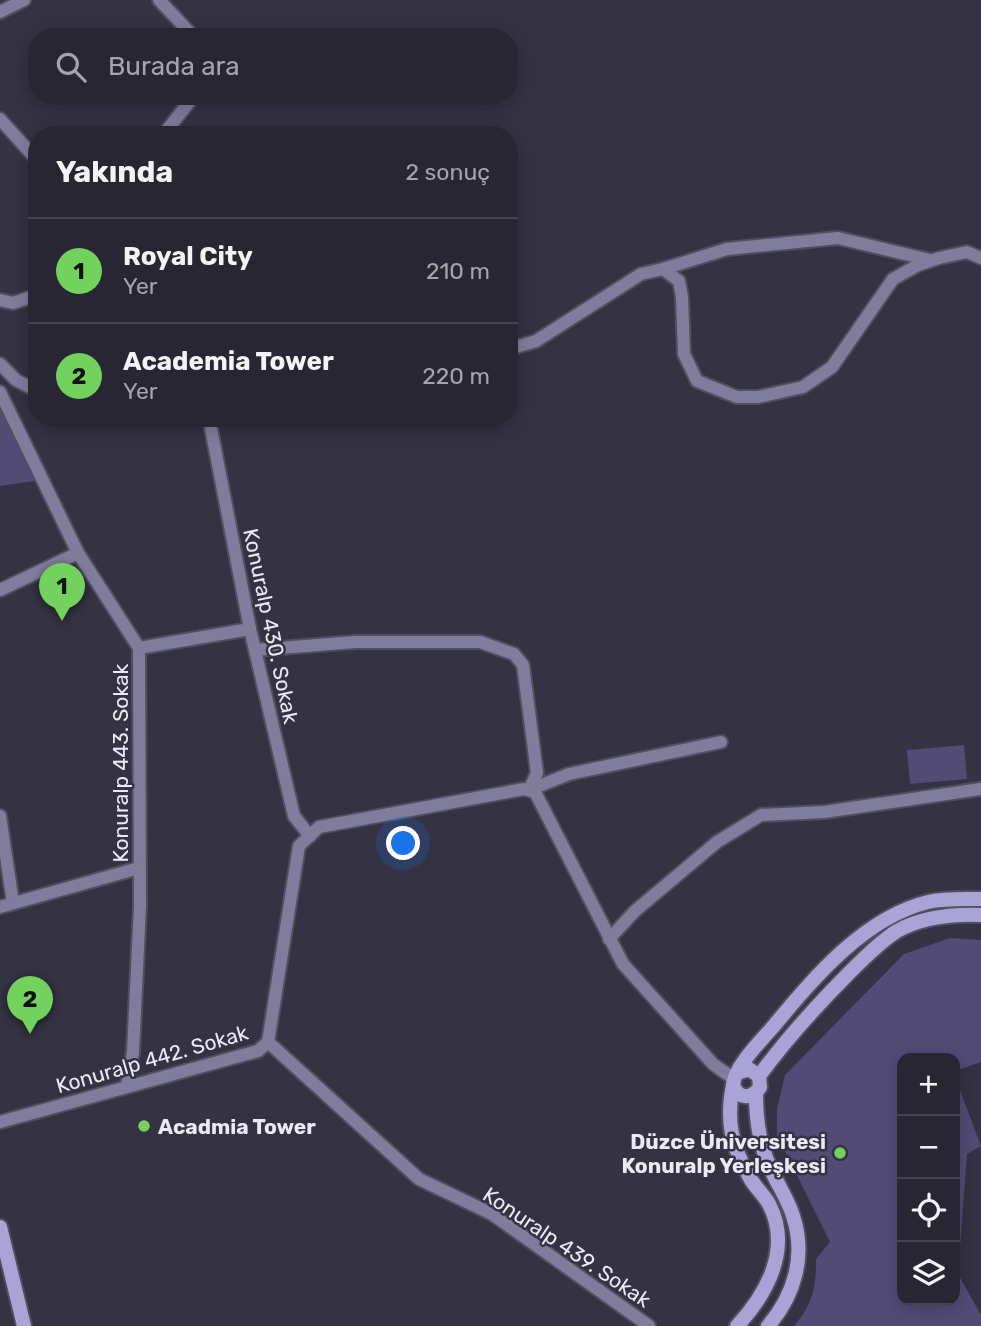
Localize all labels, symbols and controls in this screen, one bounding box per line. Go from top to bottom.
search box [28,28,518,105]
icon: search [52,48,90,86]
text: Burada ara [108,51,240,82]
text: Yakında [56,154,173,190]
text: 2 sonuç [405,158,490,186]
text: Royal City [123,241,253,272]
text: 1 [73,257,85,285]
text: 210 m [426,257,490,285]
text: Yer [123,272,158,300]
text: Academia Tower [123,346,334,377]
text: 2 [72,362,86,390]
text: 220 m [422,362,490,390]
text: Yer [123,377,158,405]
street label: Konuralp 430. Sokak [238,526,304,726]
pin: 1 [39,563,85,621]
street label: Konuralp 443. Sokak [108,663,133,862]
your location [386,826,420,860]
pin: 2 [7,976,53,1034]
street label: Konuralp 442. Sokak [53,1020,251,1098]
map controls [897,1053,960,1305]
button: + [897,1053,960,1116]
place label: Acadmia Tower [158,1114,316,1139]
button: − [897,1116,960,1179]
marker: Acadmia Tower [136,1118,152,1134]
place label: Düzce Üniversitesi Konuralp Yerleşkesi [622,1129,826,1178]
marker: Düzce Üniversitesi Konuralp Yerleşkesi [832,1145,848,1161]
button: locate [897,1179,960,1242]
street label: Konuralp 439. Sokak [478,1182,656,1313]
button: layers [897,1242,960,1305]

